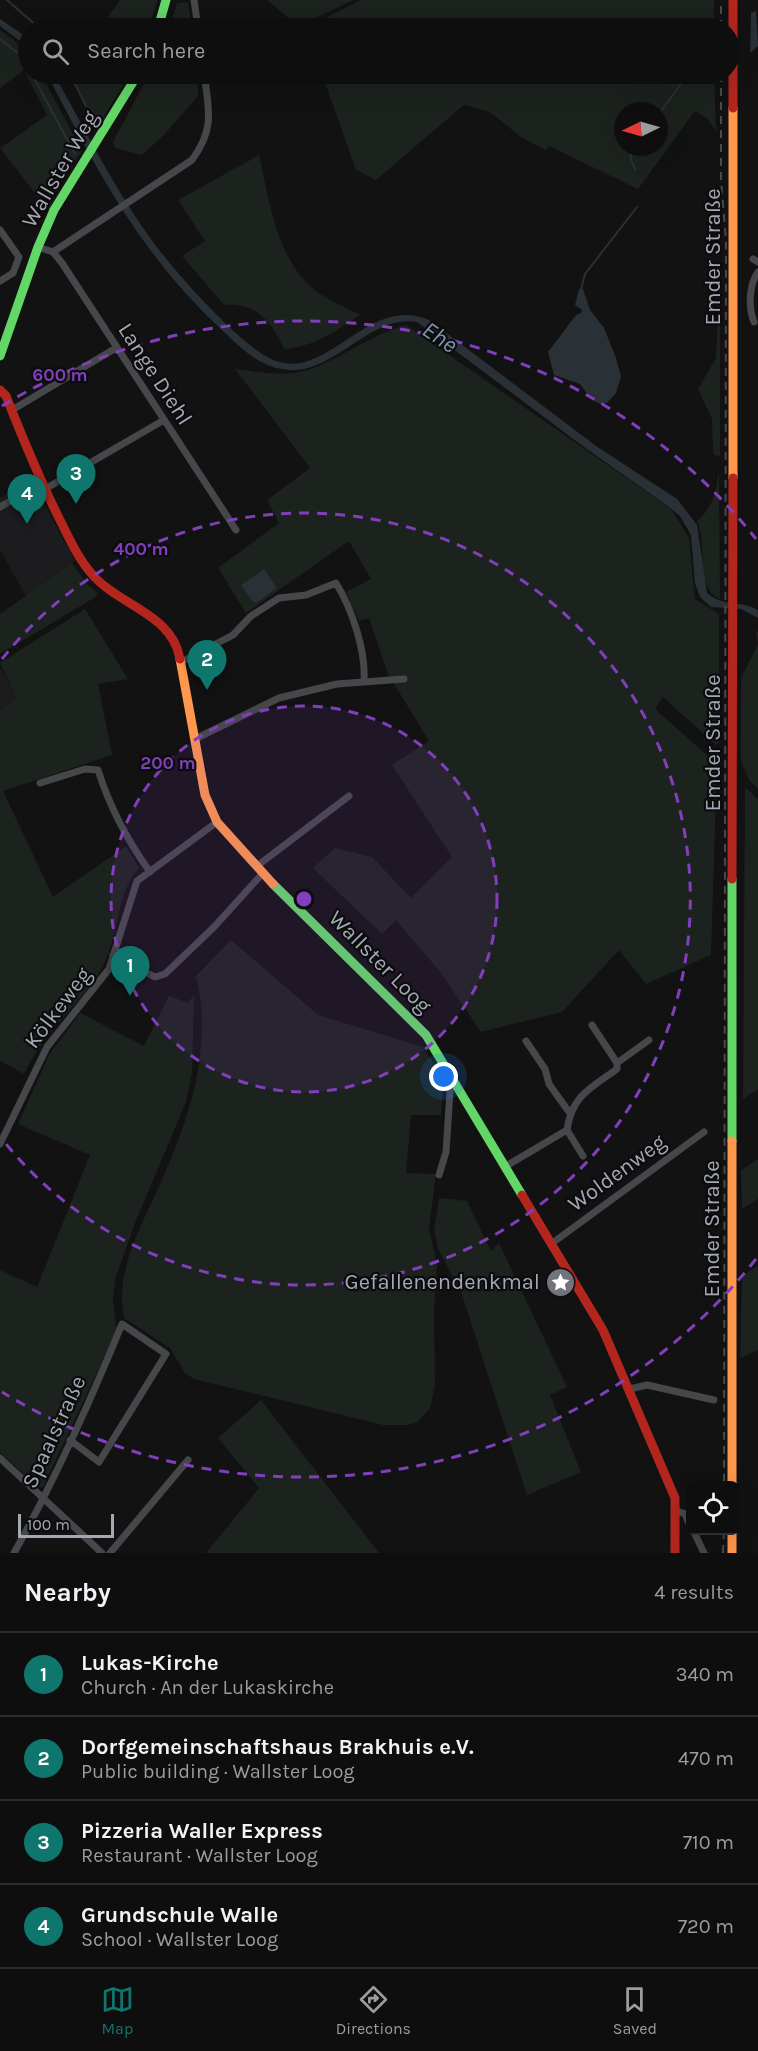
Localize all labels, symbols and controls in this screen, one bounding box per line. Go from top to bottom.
search box [18,18,740,84]
icon: search [39,35,72,68]
text: Search here [87,38,205,64]
north arrow [614,102,668,156]
street label: Wallster Weg [16,106,104,232]
street label: Emder Straße [700,189,726,325]
water label: Ehe [417,315,463,359]
street label: Lange Diehl [112,318,198,430]
text: 600 m [32,364,88,386]
pin: 3 [56,454,96,504]
pin: 4 [8,474,46,524]
text: 400 m [113,538,169,560]
pin: 2 [188,640,226,690]
street label: Emder Straße [700,675,726,811]
text: 200 m [140,752,196,774]
centre of rings [294,889,314,909]
street label: Wallster Loog [323,905,437,1019]
pin: 1 [110,946,150,996]
street label: Kölkeweg [19,962,97,1054]
your location [429,1062,458,1091]
street label: Woldenweg [563,1129,671,1217]
street label: Emder Straße [699,1161,725,1297]
place icon: Gefallenendenkmal [545,1266,577,1298]
place label: Gefallenendenkmal [345,1269,540,1295]
street label: Spaalstraße [17,1372,91,1492]
map controls [686,1481,740,1535]
button: locate [686,1481,740,1535]
scale bar [18,1511,114,1538]
text: 100 m [27,1515,70,1534]
text: Nearby [24,1577,111,1608]
text: 4 results [654,1581,734,1604]
text: Lukas-Kirche [81,1650,219,1676]
text: 1 [40,1663,47,1686]
text: 340 m [676,1663,734,1686]
text: Church · An der Lukaskirche [81,1676,334,1699]
text: Dorfgemeinschaftshaus Brakhuis e.V. [81,1734,474,1760]
text: 2 [37,1747,50,1770]
text: 470 m [678,1747,734,1770]
text: Public building · Wallster Loog [81,1760,355,1783]
text: Pizzeria Waller Express [81,1818,323,1844]
text: 3 [37,1831,50,1854]
text: 710 m [683,1831,734,1854]
text: Restaurant · Wallster Loog [81,1844,318,1867]
text: Grundschule Walle [81,1902,278,1928]
text: 4 [38,1915,49,1938]
text: 720 m [678,1915,734,1938]
text: School · Wallster Loog [81,1928,278,1951]
tab: Map [101,1983,134,2038]
tab: Directions [336,1983,411,2038]
tab: Saved [613,1983,657,2038]

